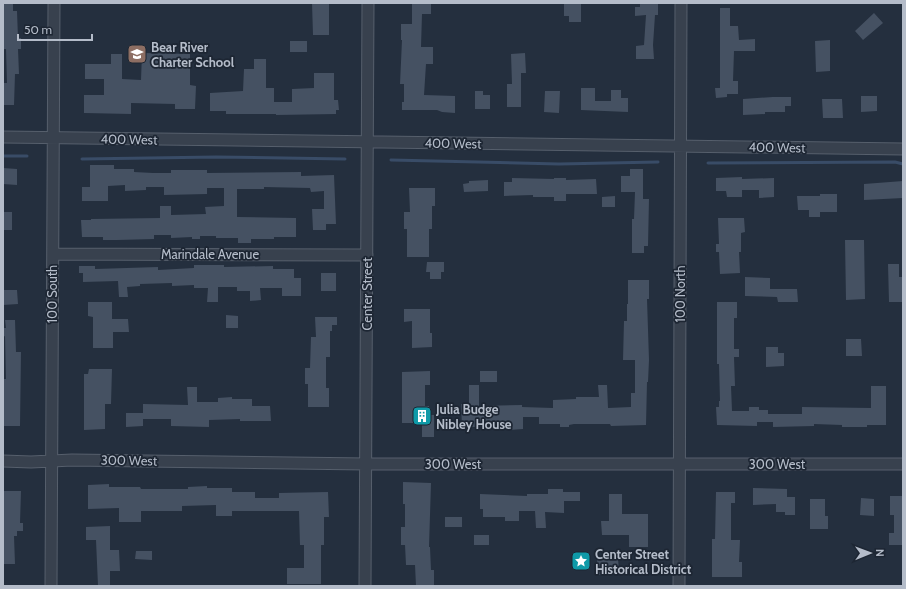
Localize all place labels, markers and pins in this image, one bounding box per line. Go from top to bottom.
place label: Bear River Charter School [151,39,235,70]
school or university icon: Bear River Charter School [126,43,148,65]
place label: Julia Budge Nibley House [435,401,512,432]
building icon: Julia Budge Nibley House [411,405,433,427]
place label: Center Street Historical District [595,546,692,577]
place icon: Center Street Historical District [570,550,592,572]

